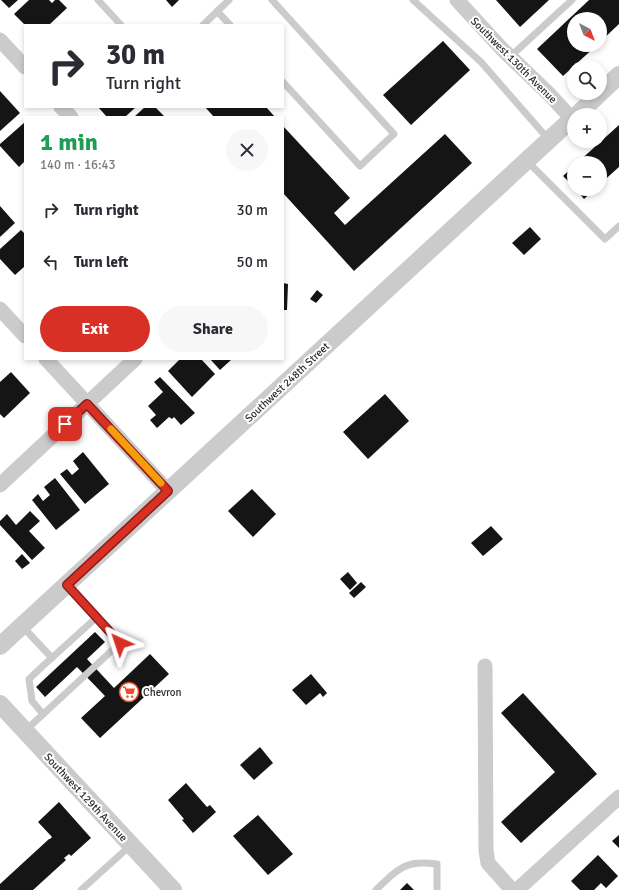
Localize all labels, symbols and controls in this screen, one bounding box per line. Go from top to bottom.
north arrow [567,12,607,52]
map controls [567,12,607,196]
street label: Southwest 130th Avenue [468,15,559,106]
text: 30 m [106,38,165,72]
icon: right [40,40,92,92]
button: search [567,60,607,100]
text: Turn right [106,72,181,94]
button: + [567,108,607,148]
text: 1 min [40,127,98,157]
button: close [226,129,268,171]
button: − [567,156,607,196]
text: 140 m · 16:43 [40,157,116,173]
icon: right [40,199,62,221]
text: Turn right [74,201,139,219]
text: 30 m [237,201,268,219]
icon: left [40,251,62,273]
text: Turn left [74,253,128,271]
text: 50 m [237,253,268,271]
button: Exit [40,306,150,352]
button: Share [158,306,268,352]
street label: Southwest 248th Street [242,340,332,425]
pin [48,407,82,441]
icon: arrive [54,413,76,435]
position arrow [99,622,141,664]
supermarket icon: Chevron [118,681,140,703]
place label: Chevron [143,686,182,699]
street label: Southwest 129th Avenue [41,750,130,844]

